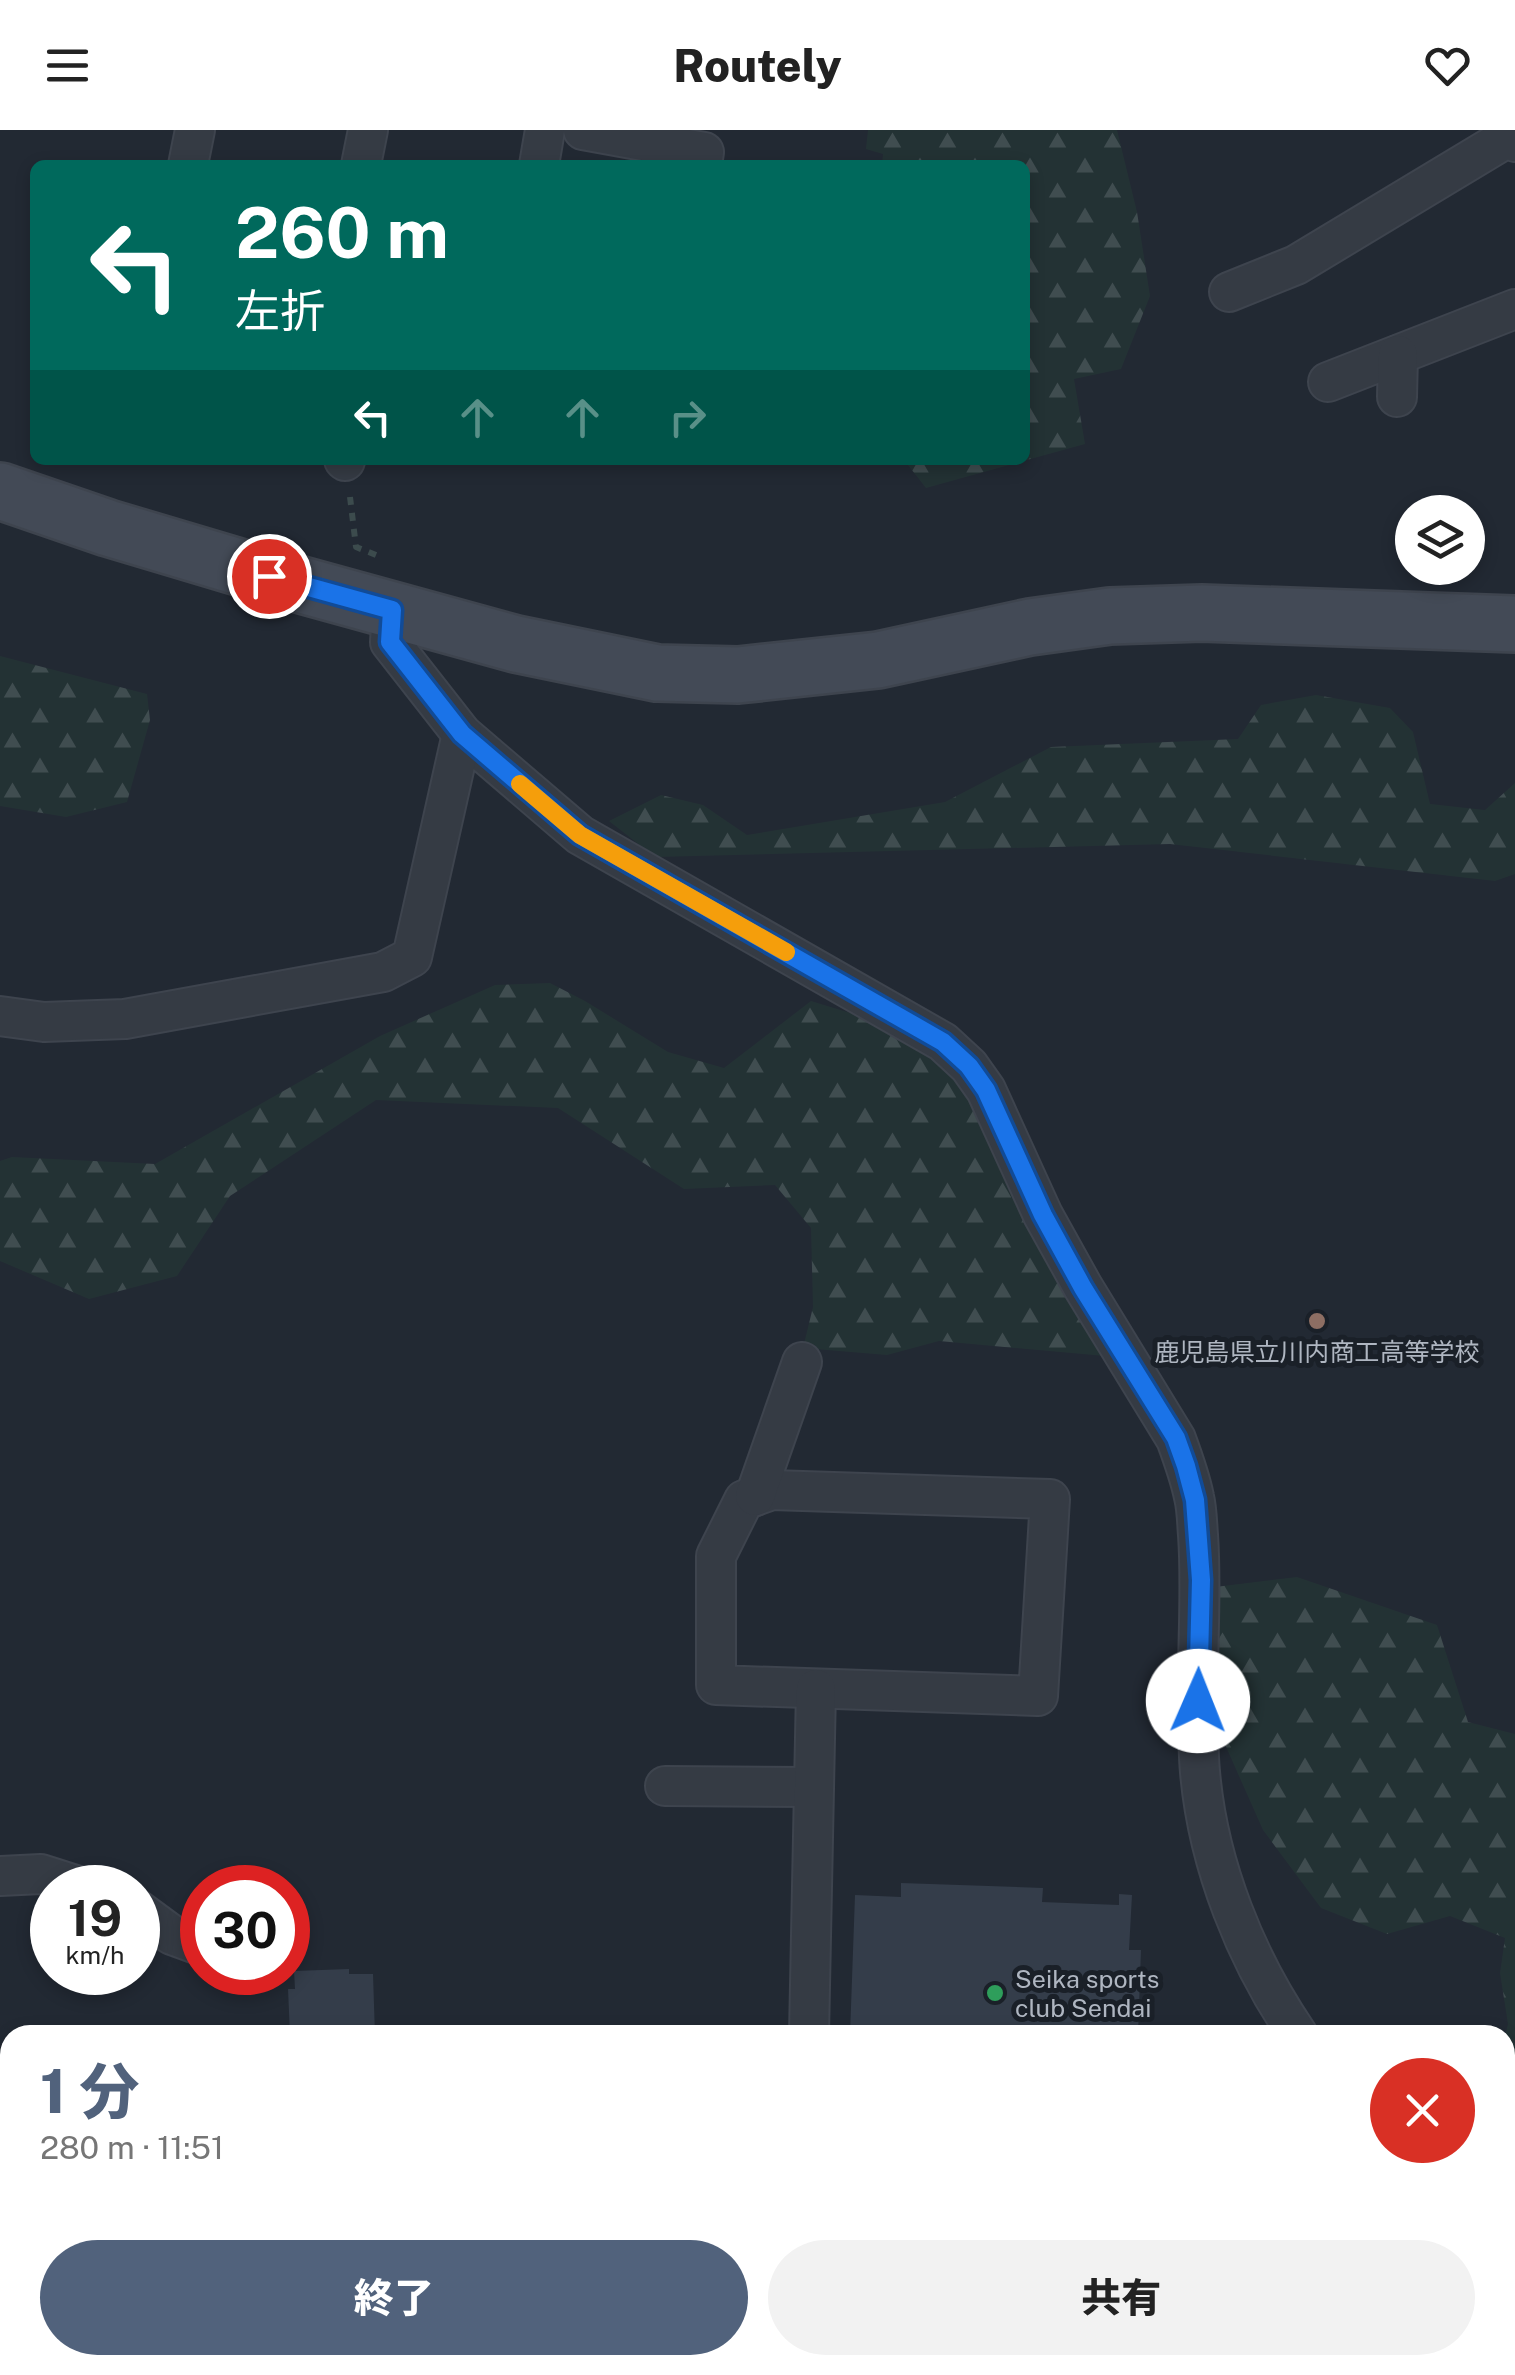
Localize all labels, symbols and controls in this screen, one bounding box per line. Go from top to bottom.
icon: menu [40,38,95,93]
icon: heart [1420,38,1475,93]
text: Routely [673,39,842,92]
text: 260 m [235,191,449,274]
icon: left [70,200,200,330]
text: 左折 [235,284,325,337]
icon: left [345,390,400,445]
icon: ahead [450,390,505,445]
icon: ahead [555,390,610,445]
icon: right [660,390,715,445]
map controls [1395,495,1485,585]
button: layers [1395,495,1485,585]
pin [227,534,312,619]
icon: arrive [242,549,297,604]
marker: 鹿児島県立川内商工高等学校 [1306,1310,1328,1332]
place label: 鹿児島県立川内商工高等学校 [1154,1337,1480,1367]
position arrow [1146,1649,1250,1753]
speed limit sign: 30 [180,1865,310,1995]
text: 19 [68,1888,122,1947]
text: km/h [66,1940,124,1970]
place label: Seika sports club Sendai [1015,1964,1159,2023]
marker: Seika sports club Sendai [984,1982,1006,2004]
text: 1 分 [40,2056,139,2127]
button: close [1370,2058,1475,2163]
text: 280 m · 11:51 [40,2129,224,2166]
button: 終了 [40,2240,748,2355]
button: 共有 [768,2240,1475,2355]

